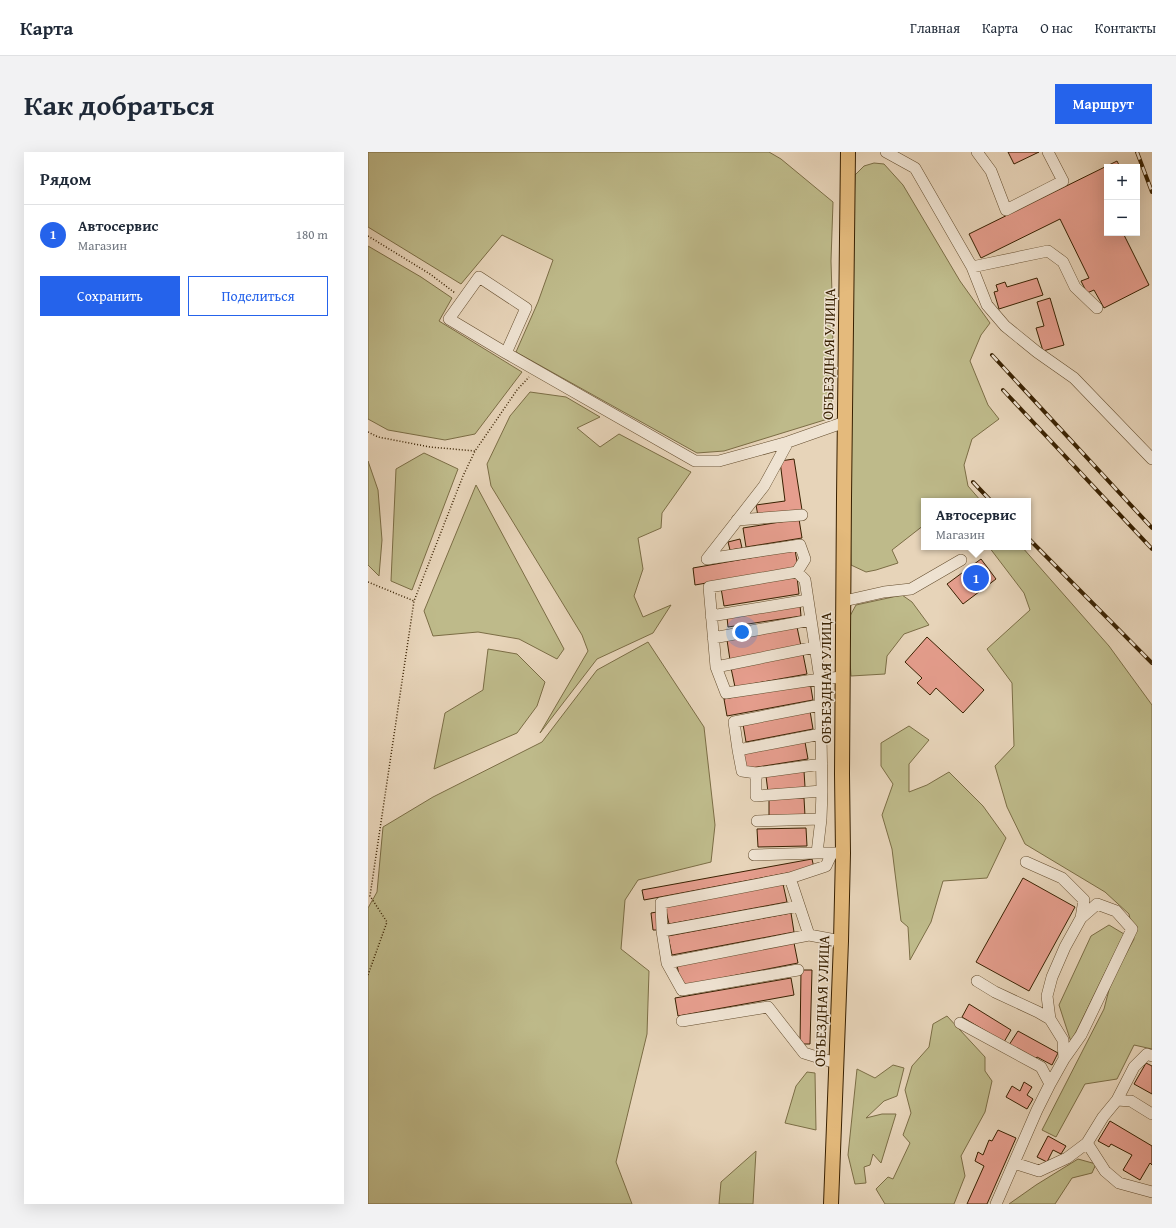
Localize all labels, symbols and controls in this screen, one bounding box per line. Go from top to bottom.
text: Карта [20,14,73,42]
text: Главная [910,18,960,38]
text: Карта [982,18,1018,38]
text: О нас [1040,18,1073,38]
text: Контакты [1095,18,1156,38]
text: Как добраться [24,84,214,125]
button: Маршрут [1055,84,1152,124]
map controls [1104,164,1140,236]
button: + [1104,164,1140,200]
text: Рядом [40,166,91,191]
button: − [1104,200,1140,236]
text: Автосервис [78,215,158,236]
text: 1 [50,225,56,244]
text: 180 m [296,225,328,244]
text: Магазин [78,236,127,255]
button: Сохранить [40,276,180,316]
button: Поделиться [188,276,328,316]
street label: ОБЪЕЗДНАЯ УЛИЦА [817,288,840,420]
popup [921,498,1031,550]
text: Автосервис [936,504,1016,525]
text: Магазин [936,525,985,544]
pin: 1 [963,563,989,593]
street label: ОБЪЕЗДНАЯ УЛИЦА [815,612,836,744]
your location [732,622,752,642]
street label: ОБЪЕЗДНАЯ УЛИЦА [809,935,834,1067]

